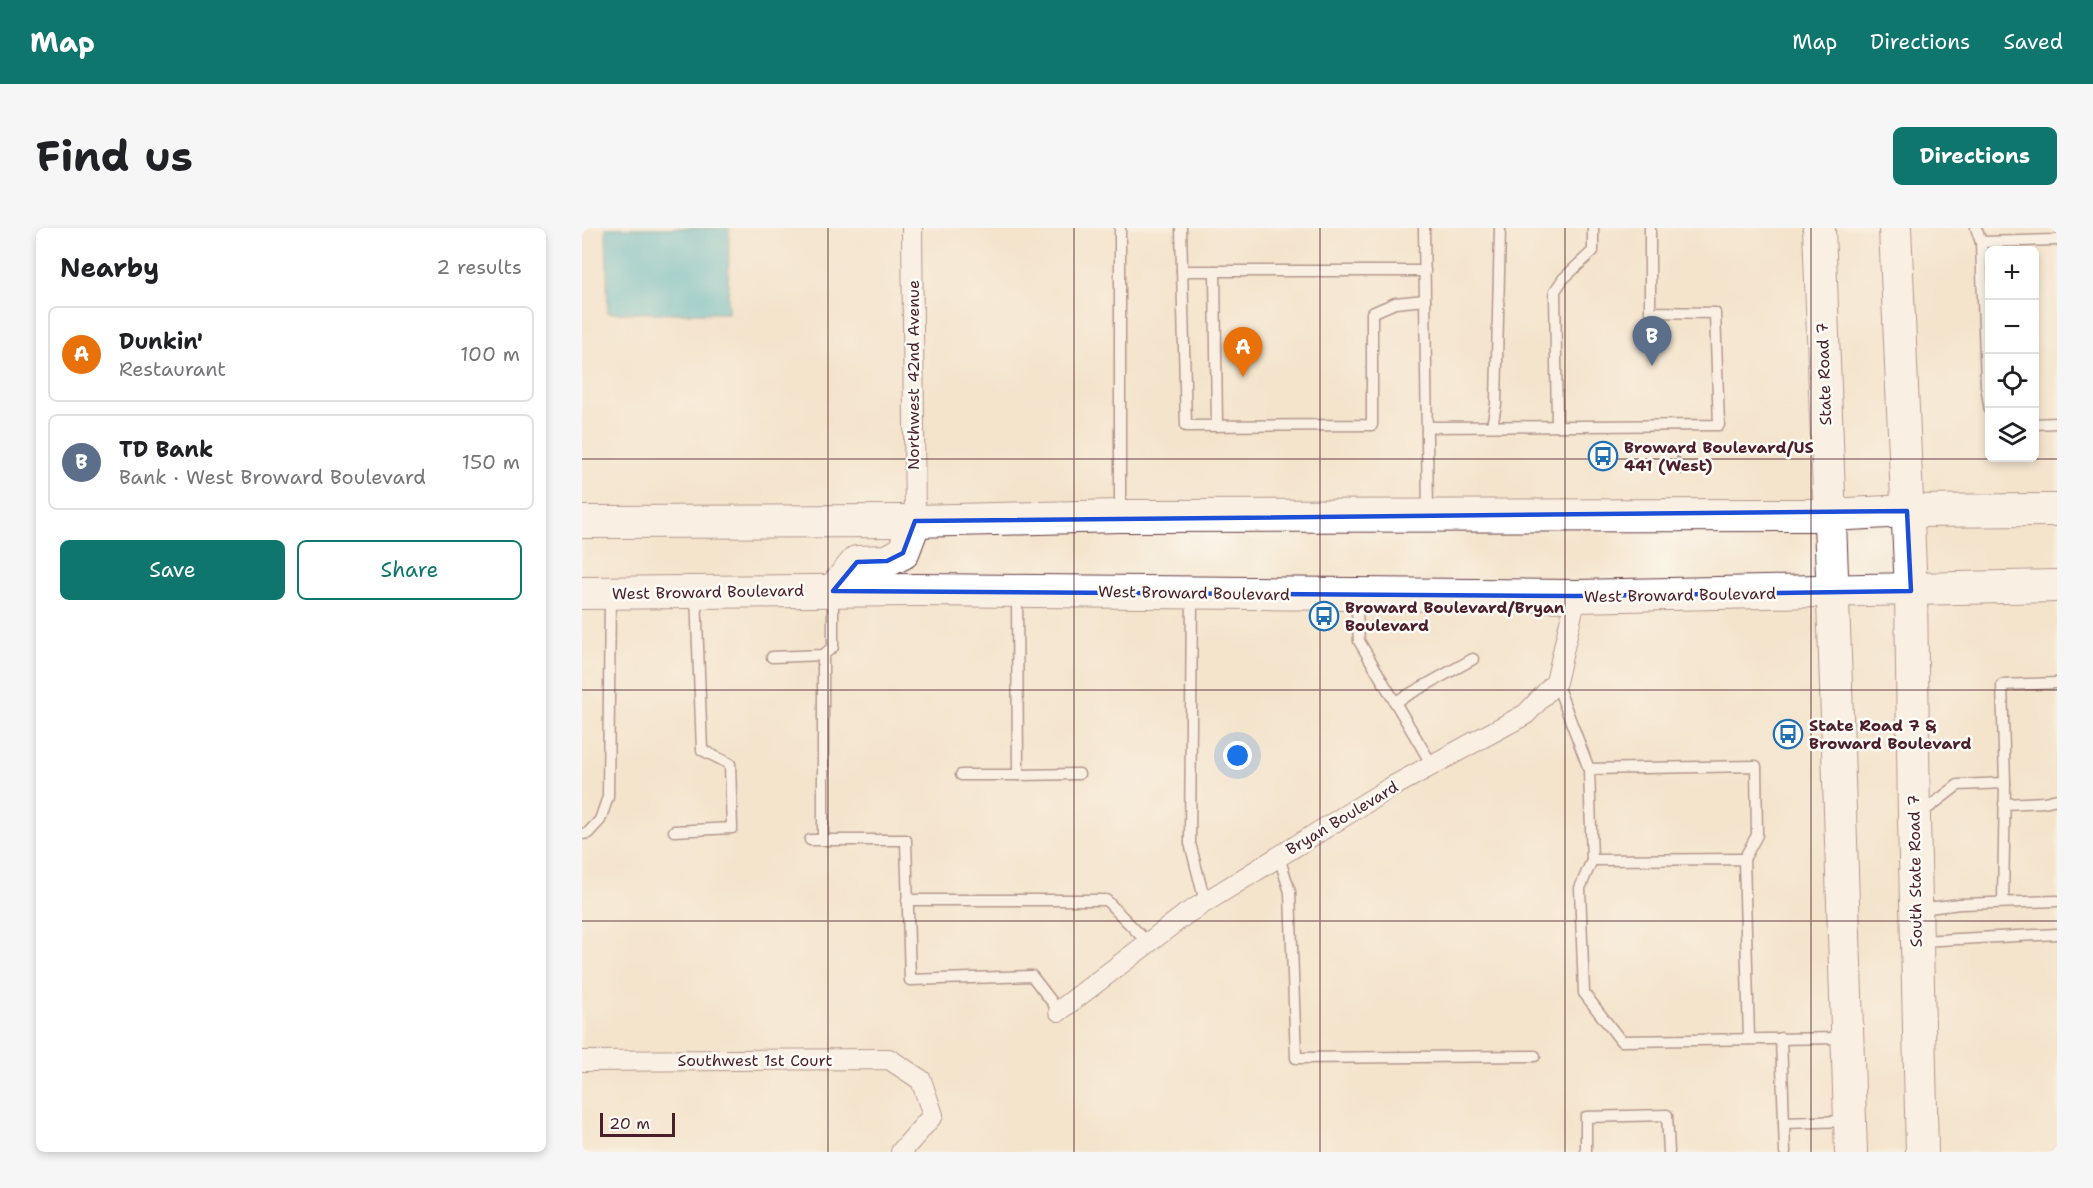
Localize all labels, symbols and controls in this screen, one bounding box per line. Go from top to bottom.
text: Map [30,23,95,61]
text: Map [1792,28,1837,56]
text: Directions [1870,28,1970,56]
text: Saved [2003,28,2063,56]
button: Directions [1893,127,2057,185]
text: Find us [36,128,193,184]
map controls [1985,246,2039,462]
button: + [1985,246,2039,300]
text: Nearby [60,250,159,285]
text: 2 results [436,254,522,280]
street label: Northwest 42nd Avenue [903,280,924,470]
button: − [1985,300,2039,354]
pin: B [1632,316,1672,366]
street label: State Road 7 [1812,322,1836,426]
text: Dunkin' [119,327,203,356]
pin: A [1224,328,1262,377]
text: A [74,341,89,367]
text: 100 m [460,341,520,367]
button: locate [1985,354,2039,408]
text: Restaurant [119,356,226,382]
button: layers [1985,408,2039,462]
text: TD Bank [119,435,213,464]
place label: Broward Boulevard/US 441 (West) [1624,437,1814,476]
bus stop icon: Broward Boulevard/US 441 (West) [1587,440,1619,472]
text: B [75,449,88,475]
text: 150 m [462,449,520,475]
text: Bank · West Broward Boulevard [119,464,426,490]
button: Save [60,540,285,600]
button: Share [297,540,522,600]
street label: West Broward Boulevard [612,580,804,604]
street label: West Broward Boulevard [1098,581,1290,605]
street label: West Broward Boulevard [1584,583,1776,607]
place label: Broward Boulevard/Bryan Boulevard [1345,597,1565,636]
bus stop icon: Broward Boulevard/Bryan Boulevard [1308,600,1340,632]
place label: State Road 7 & Broward Boulevard [1809,715,1972,754]
bus stop icon: State Road 7 & Broward Boulevard [1772,718,1804,750]
your location [1223,741,1252,770]
street label: Bryan Boulevard [1282,776,1402,860]
street label: South State Road 7 [1903,794,1927,948]
street label: Southwest 1st Court [678,1050,832,1071]
scale bar [600,1110,675,1138]
text: 20 m [609,1113,650,1134]

